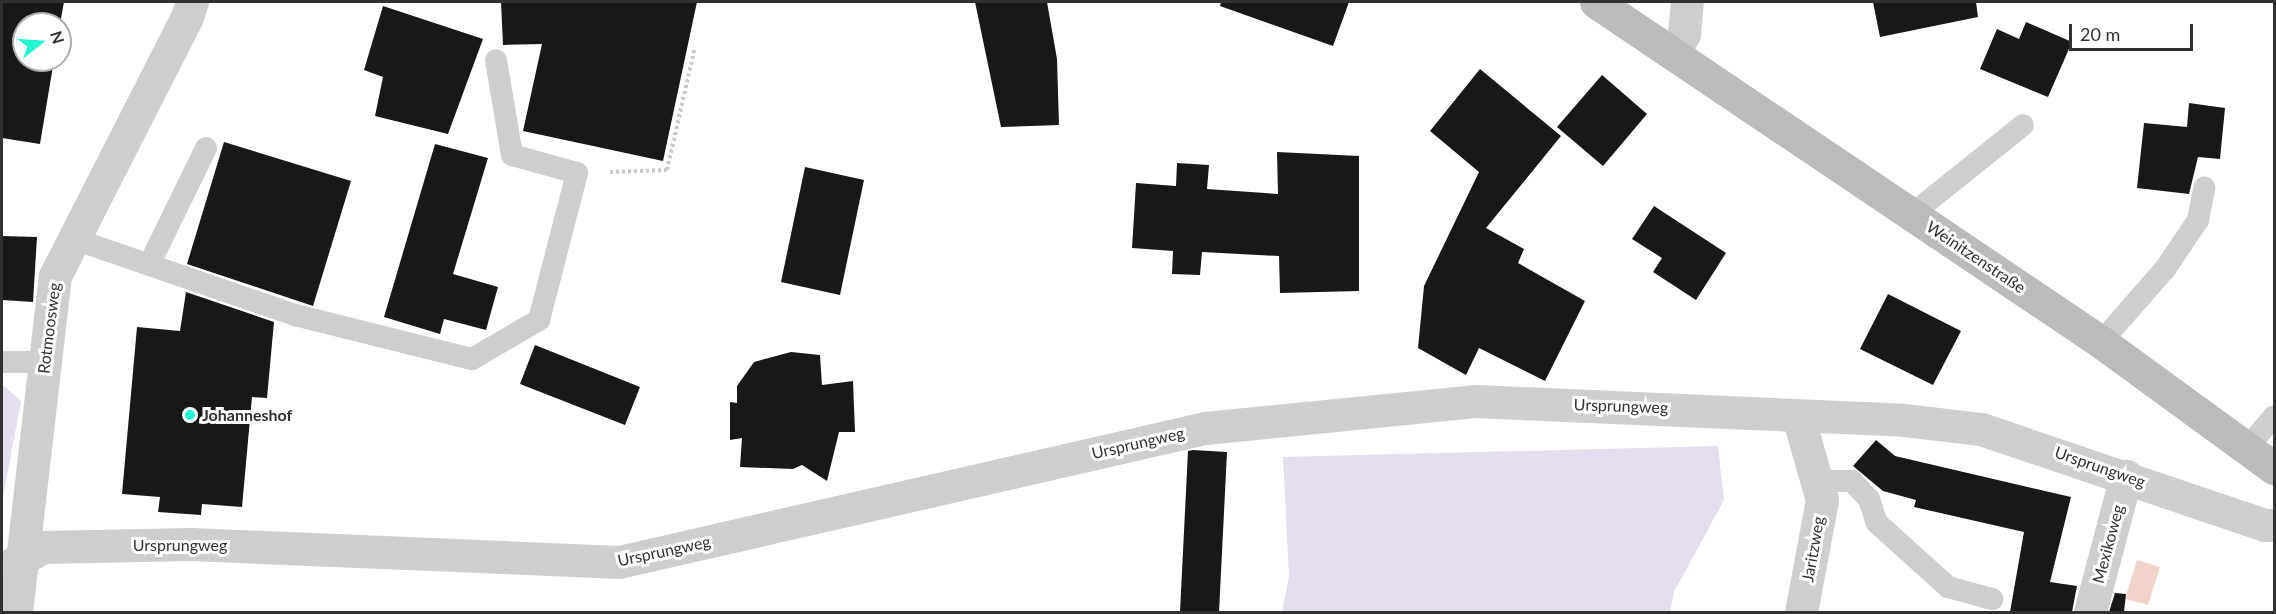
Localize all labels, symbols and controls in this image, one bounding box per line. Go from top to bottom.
north arrow [12,12,72,72]
scale bar [2072,12,2196,50]
text: 20 m [2080,23,2120,45]
text: N [47,28,69,46]
street label: Weinitzenstraße [1923,217,2029,297]
street label: Rotmoosweg [34,281,64,375]
street label: Ursprungweg [1573,395,1669,417]
place label: Johanneshof [202,405,292,425]
marker: Johanneshof [183,408,197,422]
street label: Ursprungweg [1090,423,1186,463]
street label: Ursprungweg [2052,443,2148,491]
street label: Mexikoweg [2088,503,2128,585]
street label: Jaritzweg [1798,515,1828,583]
street label: Ursprungweg [616,532,712,570]
street label: Ursprungweg [133,535,227,555]

